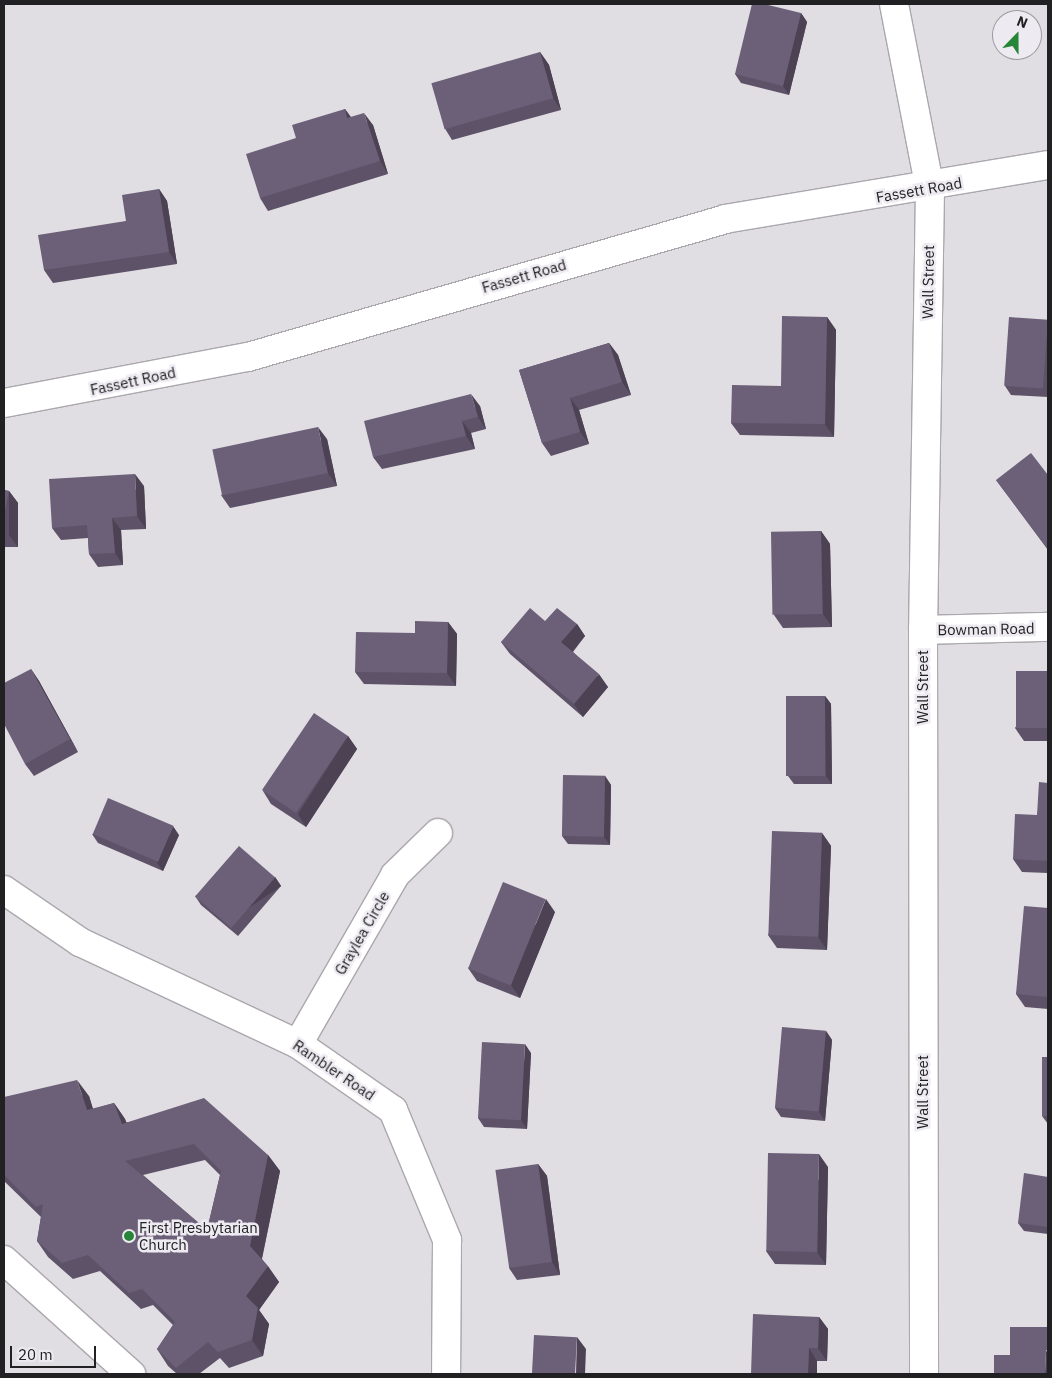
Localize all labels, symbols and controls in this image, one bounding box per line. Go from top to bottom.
north arrow [992,10,1042,60]
text: N [1014,12,1030,32]
street label: Fassett Road [875,174,963,206]
street label: Wall Street [918,245,938,319]
street label: Fassett Road [480,255,568,297]
street label: Fassett Road [89,363,177,399]
street label: Bowman Road [937,619,1035,639]
street label: Wall Street [914,650,932,724]
street label: Graylea Circle [331,888,393,978]
street label: Rambler Road [290,1036,378,1104]
street label: Wall Street [914,1055,932,1129]
place label: First Presbytarian Church [139,1218,258,1253]
marker: First Presbytarian Church [123,1230,135,1242]
scale bar [12,1336,99,1368]
text: 20 m [18,1345,53,1364]

